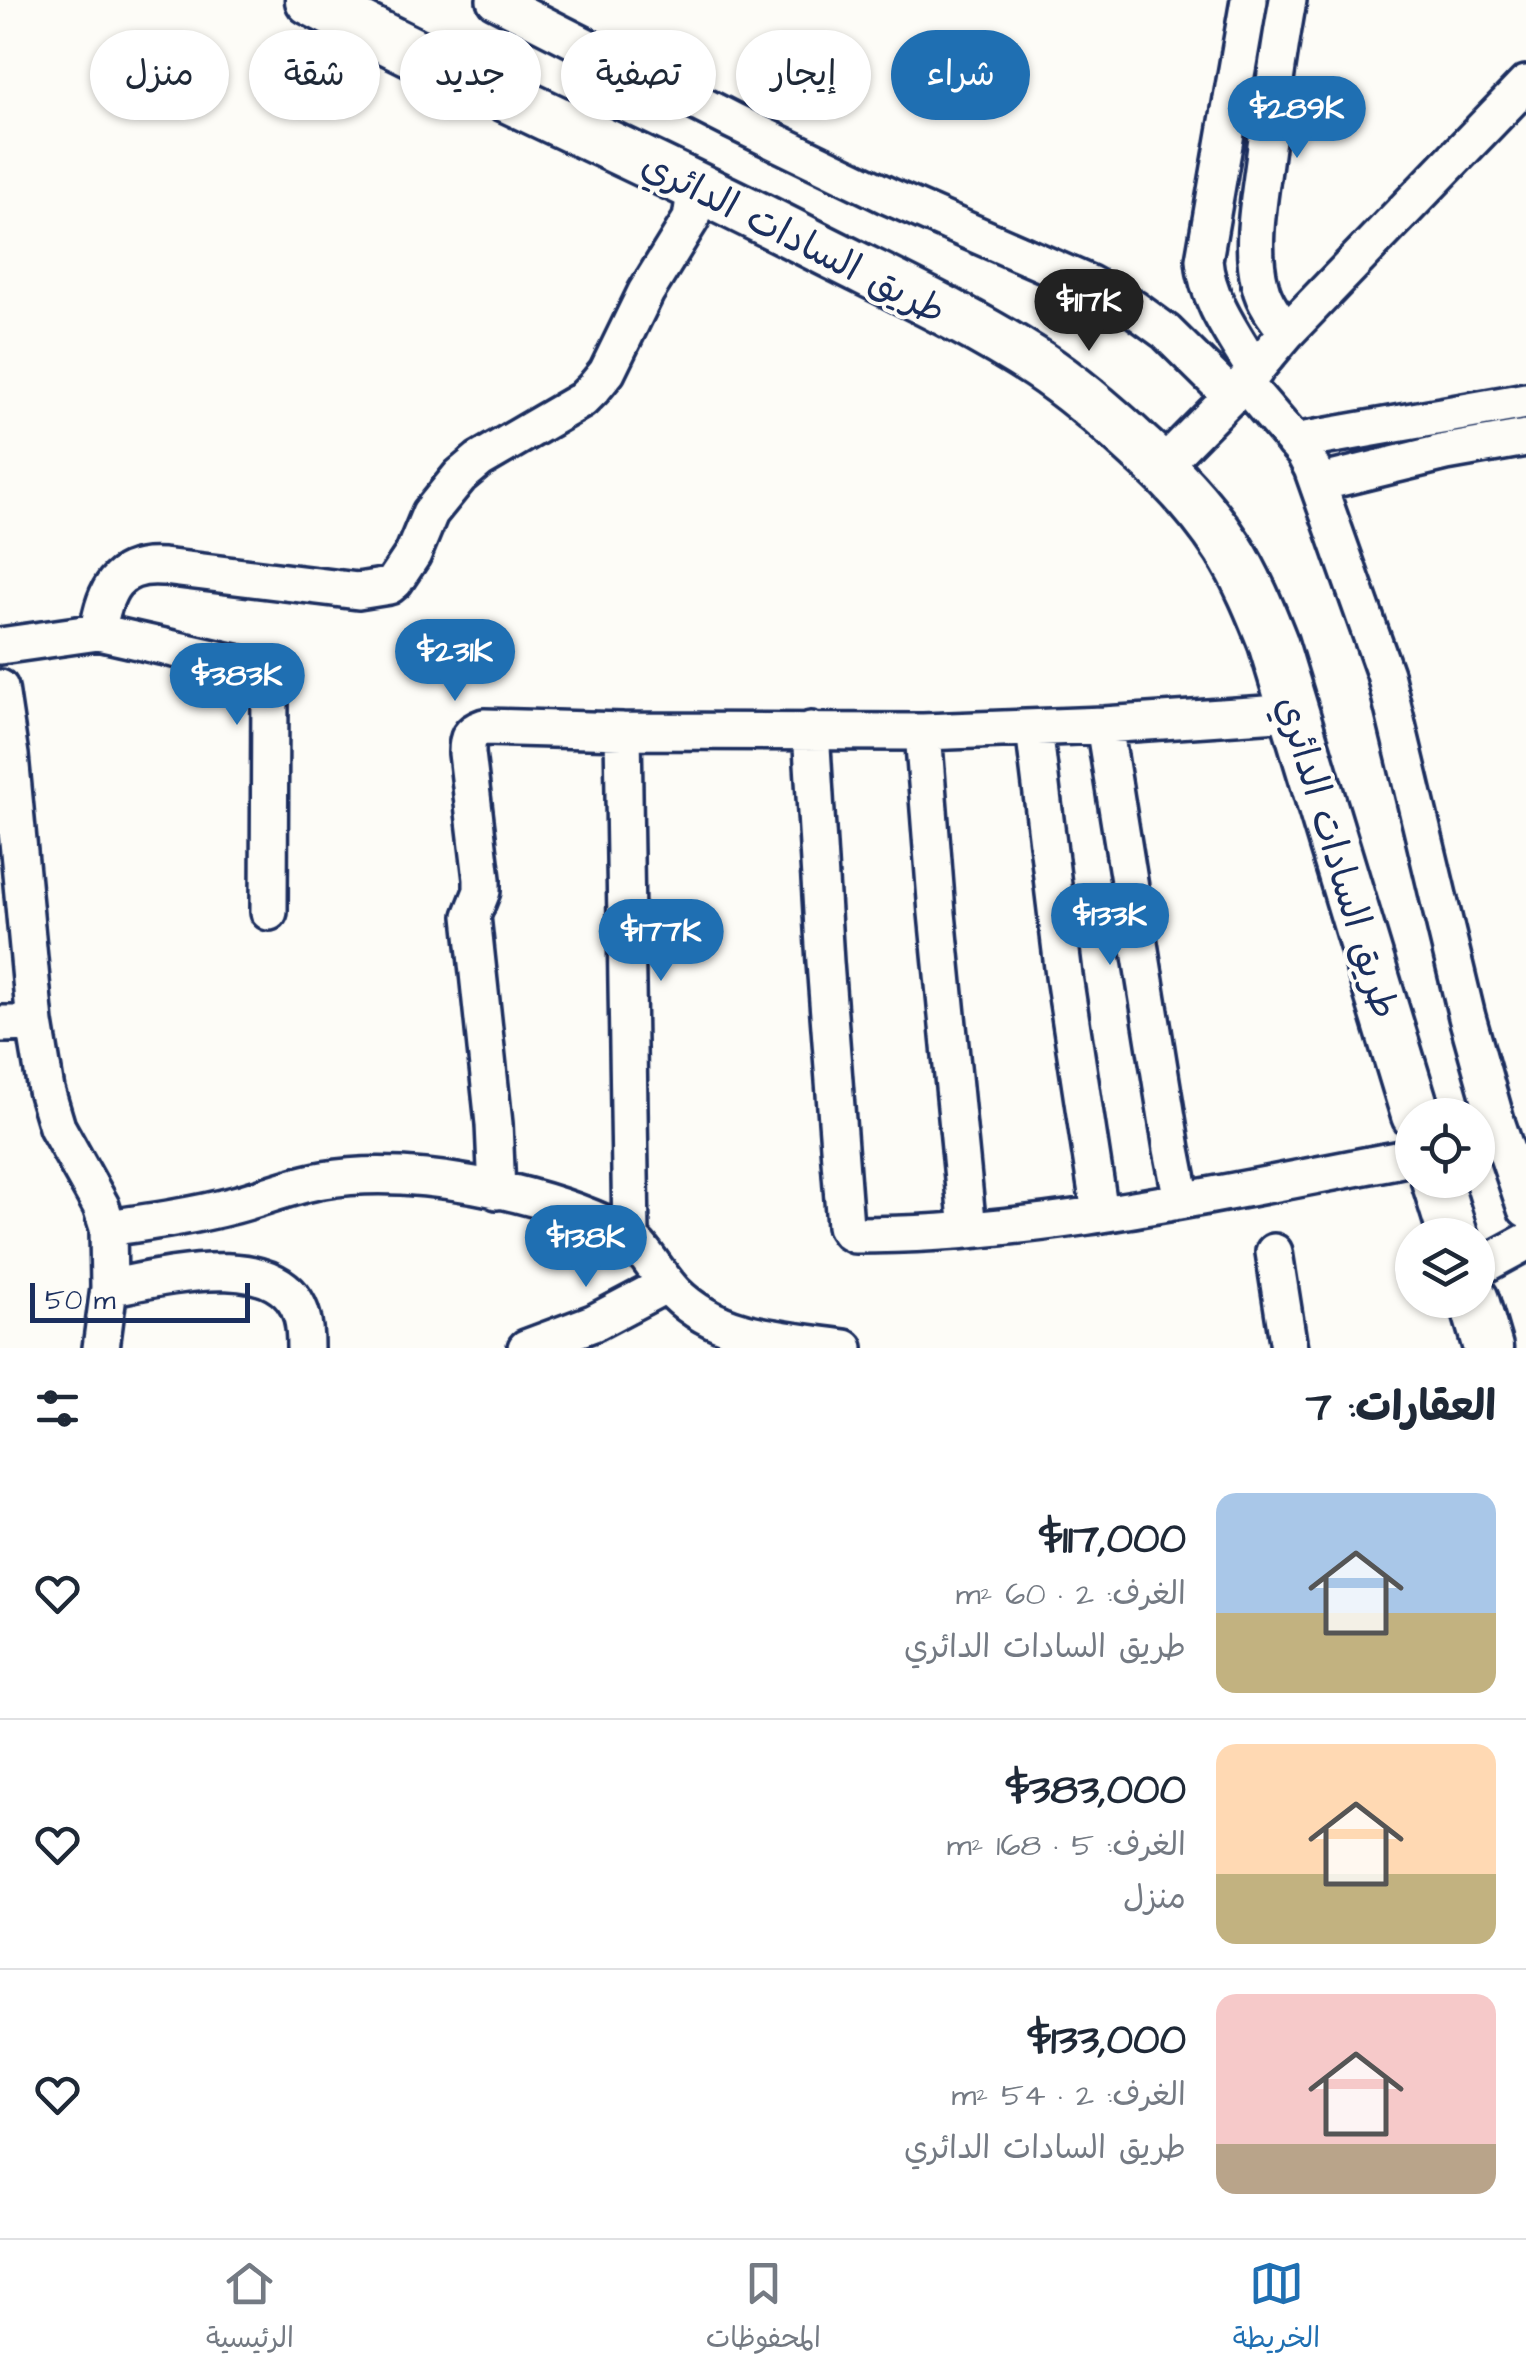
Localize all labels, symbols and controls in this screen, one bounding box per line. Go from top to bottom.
chip: منزل [90,30,229,120]
chip: شقة [249,30,380,120]
chip: جديد [400,30,541,120]
chip: تصفية [561,30,716,120]
chip: إيجار [736,30,871,120]
chip: شراء [891,30,1030,120]
pin: $289K [1227,76,1367,161]
text: $289K [1250,86,1344,131]
street label: طريق السادات الدائري [632,140,954,338]
pin: $117K [1019,269,1159,354]
text: $117K [1056,279,1122,324]
pin: $231K [385,619,525,704]
text: $231K [417,629,493,674]
pin: $383K [167,643,307,728]
text: $383K [192,653,282,698]
street label: طريق السادات الدائري [1262,690,1410,1025]
pin: $133K [1040,883,1180,968]
text: $133K [1073,893,1147,938]
pin: $177K [591,899,731,984]
text: $177K [621,909,701,954]
map controls [1395,1098,1495,1318]
button: locate [1395,1098,1495,1198]
pin: $138K [516,1205,656,1290]
text: $138K [547,1215,625,1260]
button: layers [1395,1218,1495,1318]
scale bar [30,1278,250,1322]
text: 50 m [45,1281,116,1320]
text: العقارات: 7 [1306,1379,1496,1437]
icon: filters [30,1381,85,1436]
text: $117,000 [1039,1511,1186,1569]
icon: home [1296,1533,1416,1653]
icon: heart [30,1566,85,1621]
text: الغرف: 2 · 60 m² [956,1572,1186,1617]
text: طريق السادات الدائري [904,1625,1186,1670]
text: $383,000 [1006,1762,1186,1820]
icon: home [1296,1784,1416,1904]
icon: heart [30,1817,85,1872]
text: الغرف: 5 · 168 m² [947,1823,1186,1868]
text: منزل [1123,1876,1186,1921]
text: $133,000 [1028,2012,1186,2070]
icon: home [1296,2034,1416,2154]
icon: heart [30,2067,85,2122]
text: الغرف: 2 · 54 m² [951,2073,1186,2118]
text: طريق السادات الدائري [904,2126,1186,2171]
tab: الرئيسية [206,2256,294,2362]
tab: المحفوظات [706,2256,821,2362]
tab: الخريطة [1233,2256,1320,2362]

